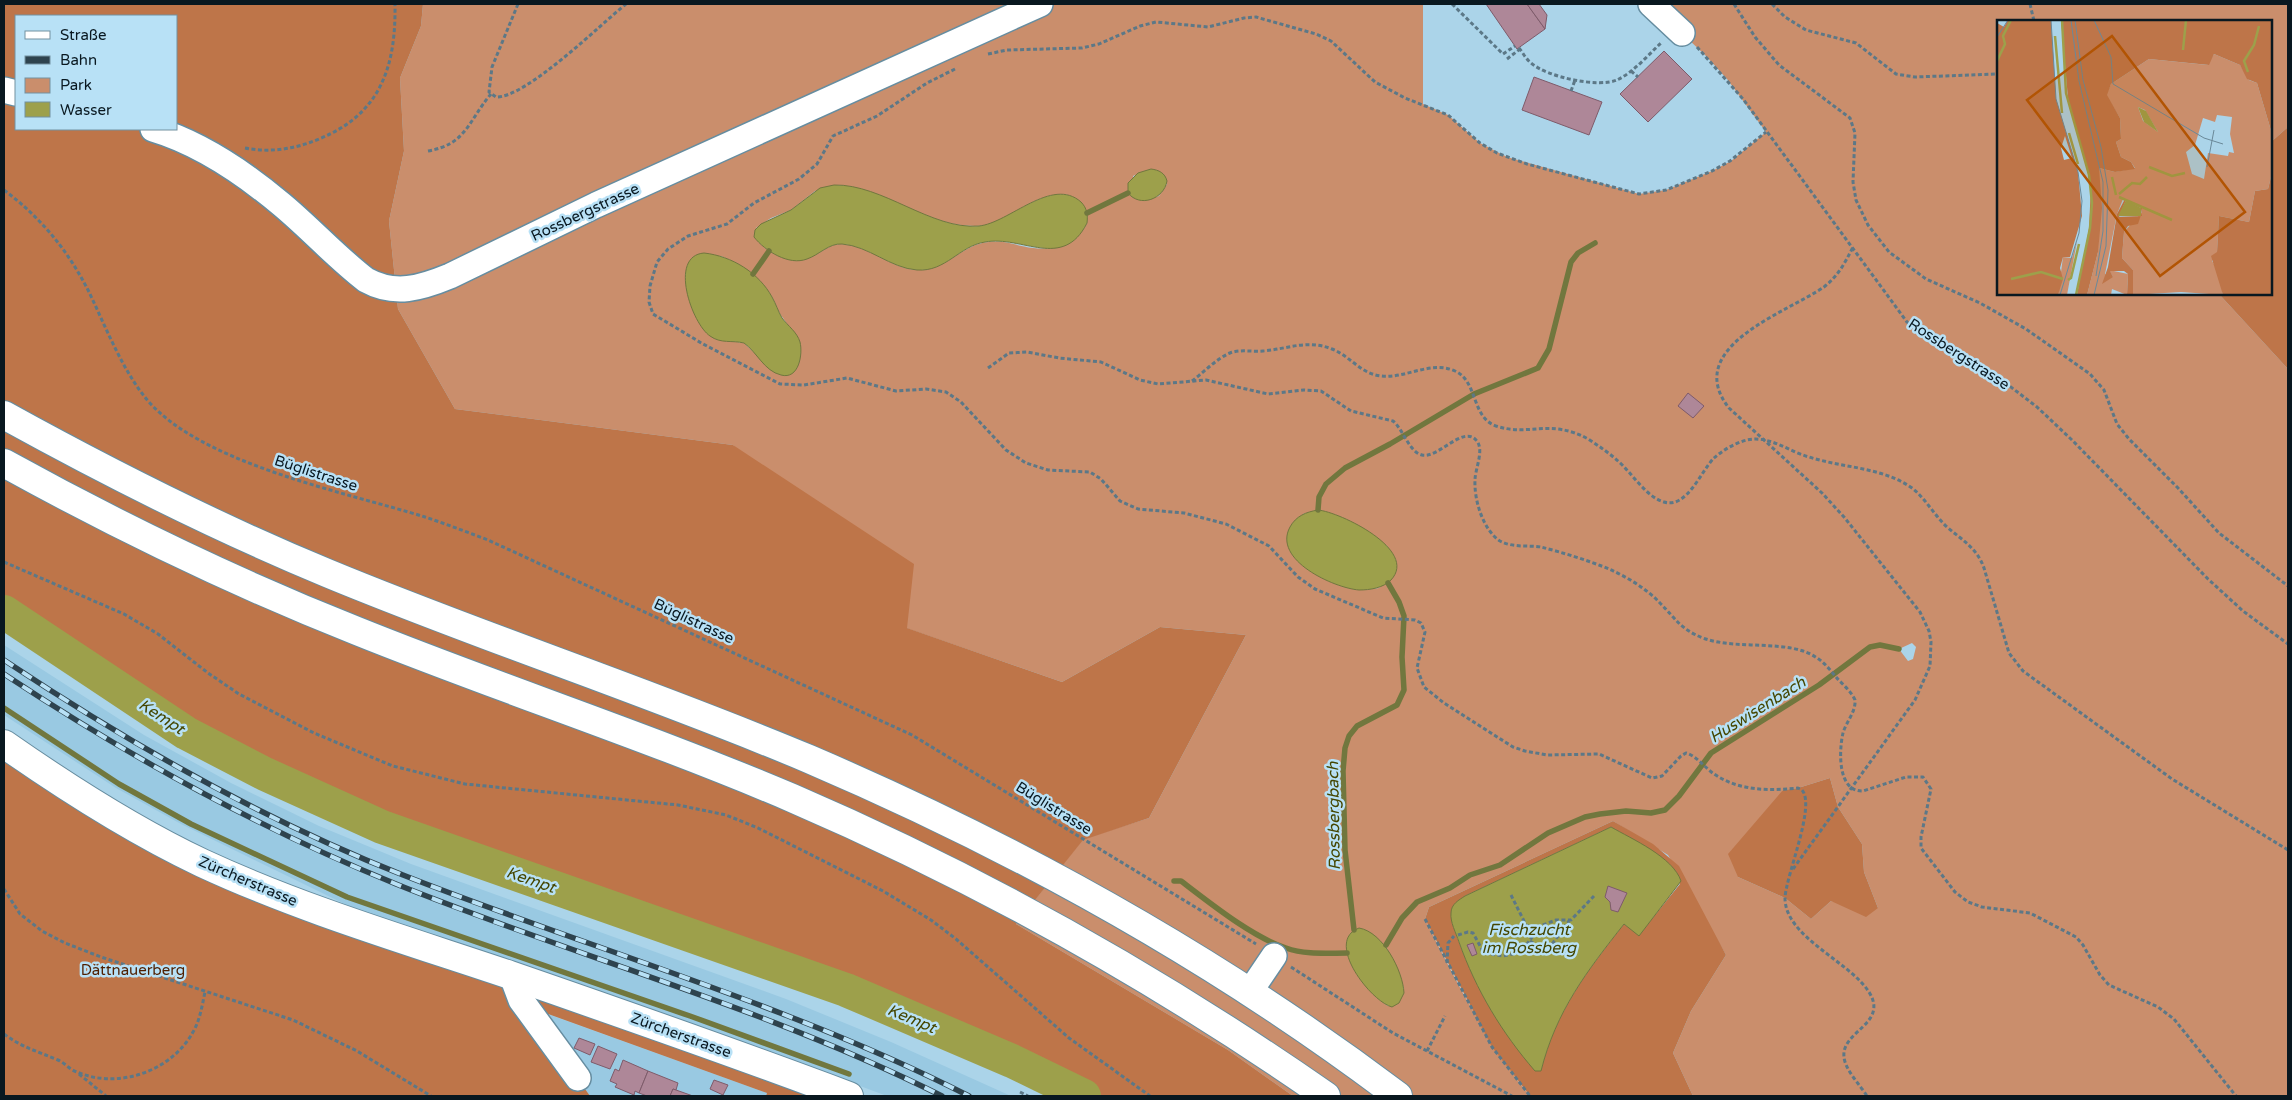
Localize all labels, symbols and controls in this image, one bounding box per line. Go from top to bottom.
legend [15,15,178,130]
inset map [1997,20,2272,295]
text: Straße [60,26,106,44]
text: Bahn [60,51,97,69]
text: Park [60,76,92,94]
text: Wasser [60,101,112,119]
street label: Rossbergstrasse [528,179,642,245]
street label: Rossbergstrasse [1905,315,2013,393]
street label: Büglistrasse [272,451,360,495]
street label: Büglistrasse [651,595,737,647]
water label: Huswisenbach [1706,672,1810,747]
water label: Kempt [135,695,190,740]
water label: Rossbergbach [1323,760,1345,871]
street label: Büglistrasse [1013,778,1095,838]
street label: Zürcherstrasse [196,852,300,910]
water label: Kempt [503,862,560,898]
water label: Fischzucht im Rossberg [1482,920,1577,958]
park label: Dättnauerberg [81,961,185,979]
water label: Kempt [884,1000,941,1039]
street label: Zürcherstrasse [628,1008,734,1062]

